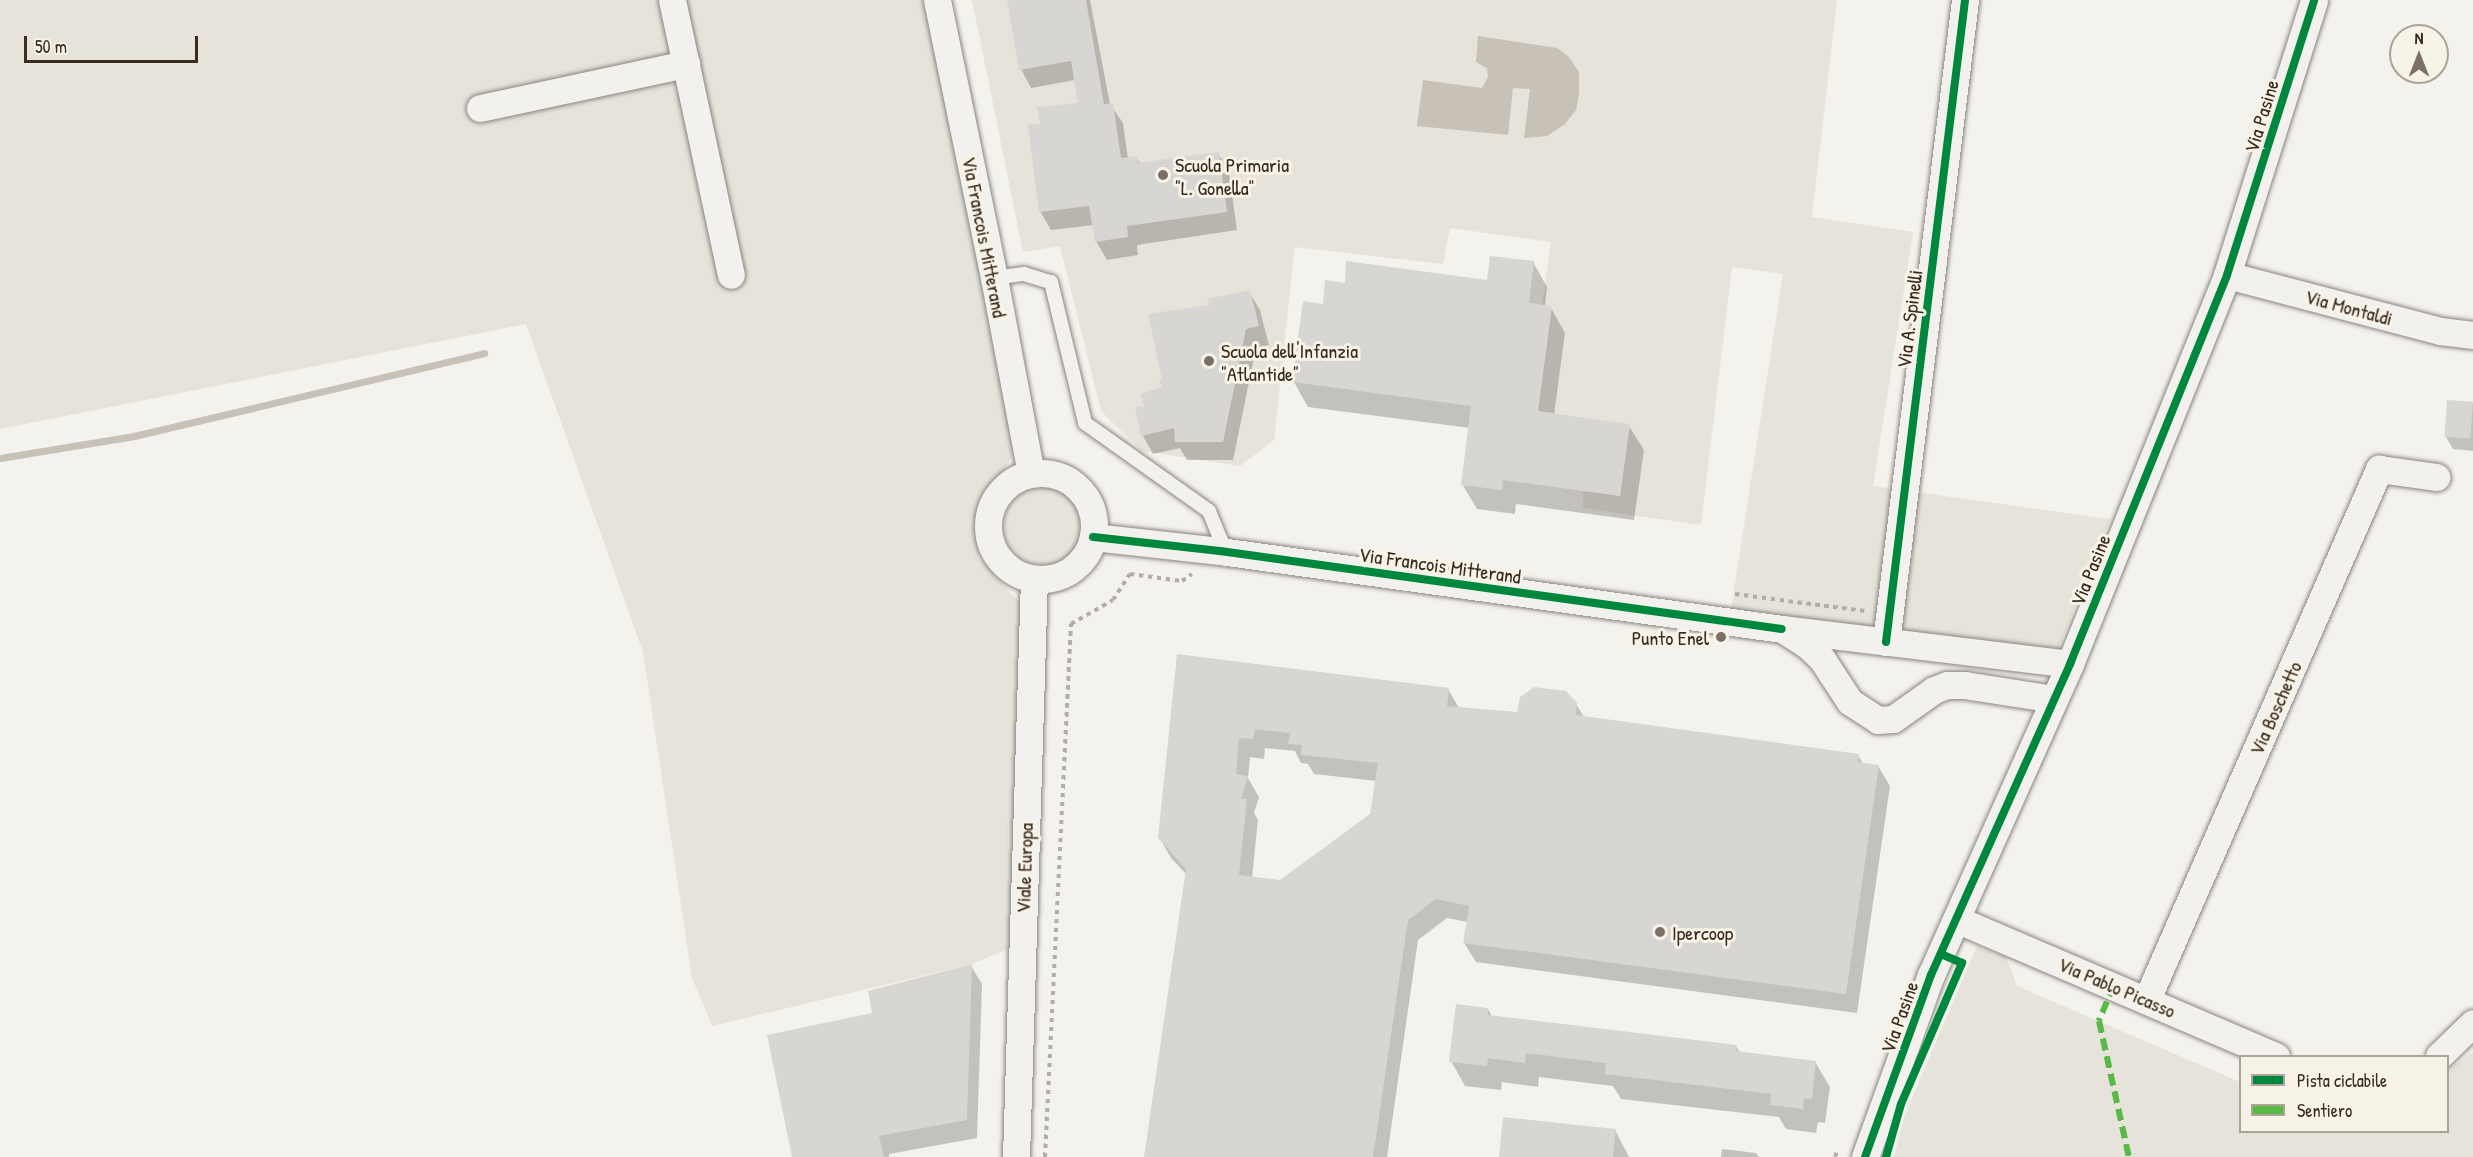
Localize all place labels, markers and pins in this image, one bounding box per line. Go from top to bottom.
place label: Scuola Primaria "L. Gonella" [1175,152,1289,199]
marker: Scuola Primaria "L. Gonella" [1156,168,1170,182]
place label: Scuola dell'Infanzia "Atlantide" [1221,338,1358,385]
marker: Scuola dell'Infanzia "Atlantide" [1202,354,1216,368]
place label: Punto Enel [1632,625,1709,649]
marker: Punto Enel [1714,630,1728,644]
place label: Ipercoop [1672,920,1733,944]
marker: Ipercoop [1653,925,1667,939]

